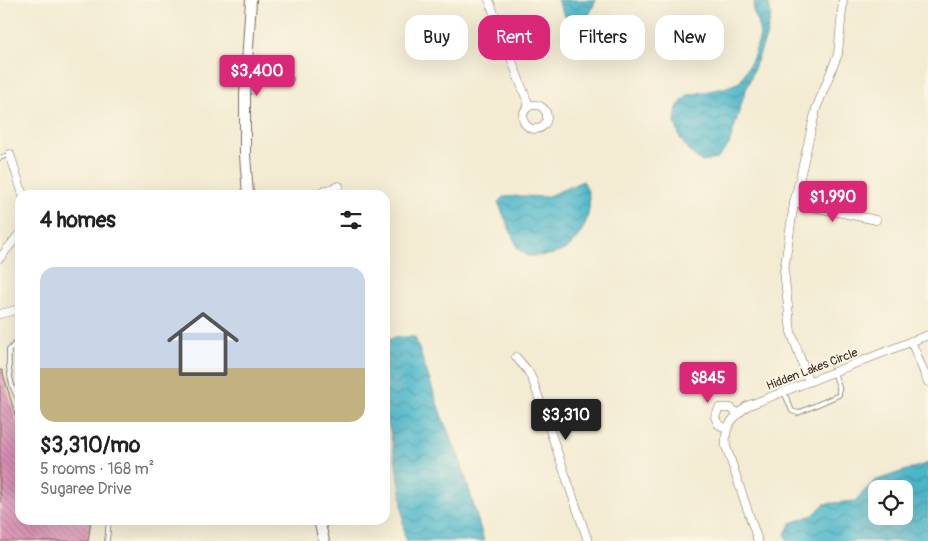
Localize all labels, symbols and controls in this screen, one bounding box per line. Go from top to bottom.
chip: Buy [405,15,468,60]
chip: Rent [478,15,550,60]
chip: Filters [560,15,645,60]
chip: New [655,15,724,60]
pin: $3,400 [216,54,298,97]
text: $3,400 [231,61,283,81]
pin: $1,990 [792,180,874,223]
text: $1,990 [810,187,856,207]
icon: filters [337,206,365,234]
text: 4 homes [40,207,116,234]
icon: home [158,299,248,389]
street label: Hidden Lakes Circle [764,345,860,394]
pin: $845 [678,362,738,404]
text: $845 [691,368,725,388]
pin: $3,310 [525,398,607,441]
text: $3,310 [542,405,590,425]
text: $3,310/mo [40,432,140,459]
text: 5 rooms · 168 m² [40,459,154,479]
text: Sugaree Drive [40,479,132,499]
map controls [868,480,913,525]
button: locate [868,480,913,525]

